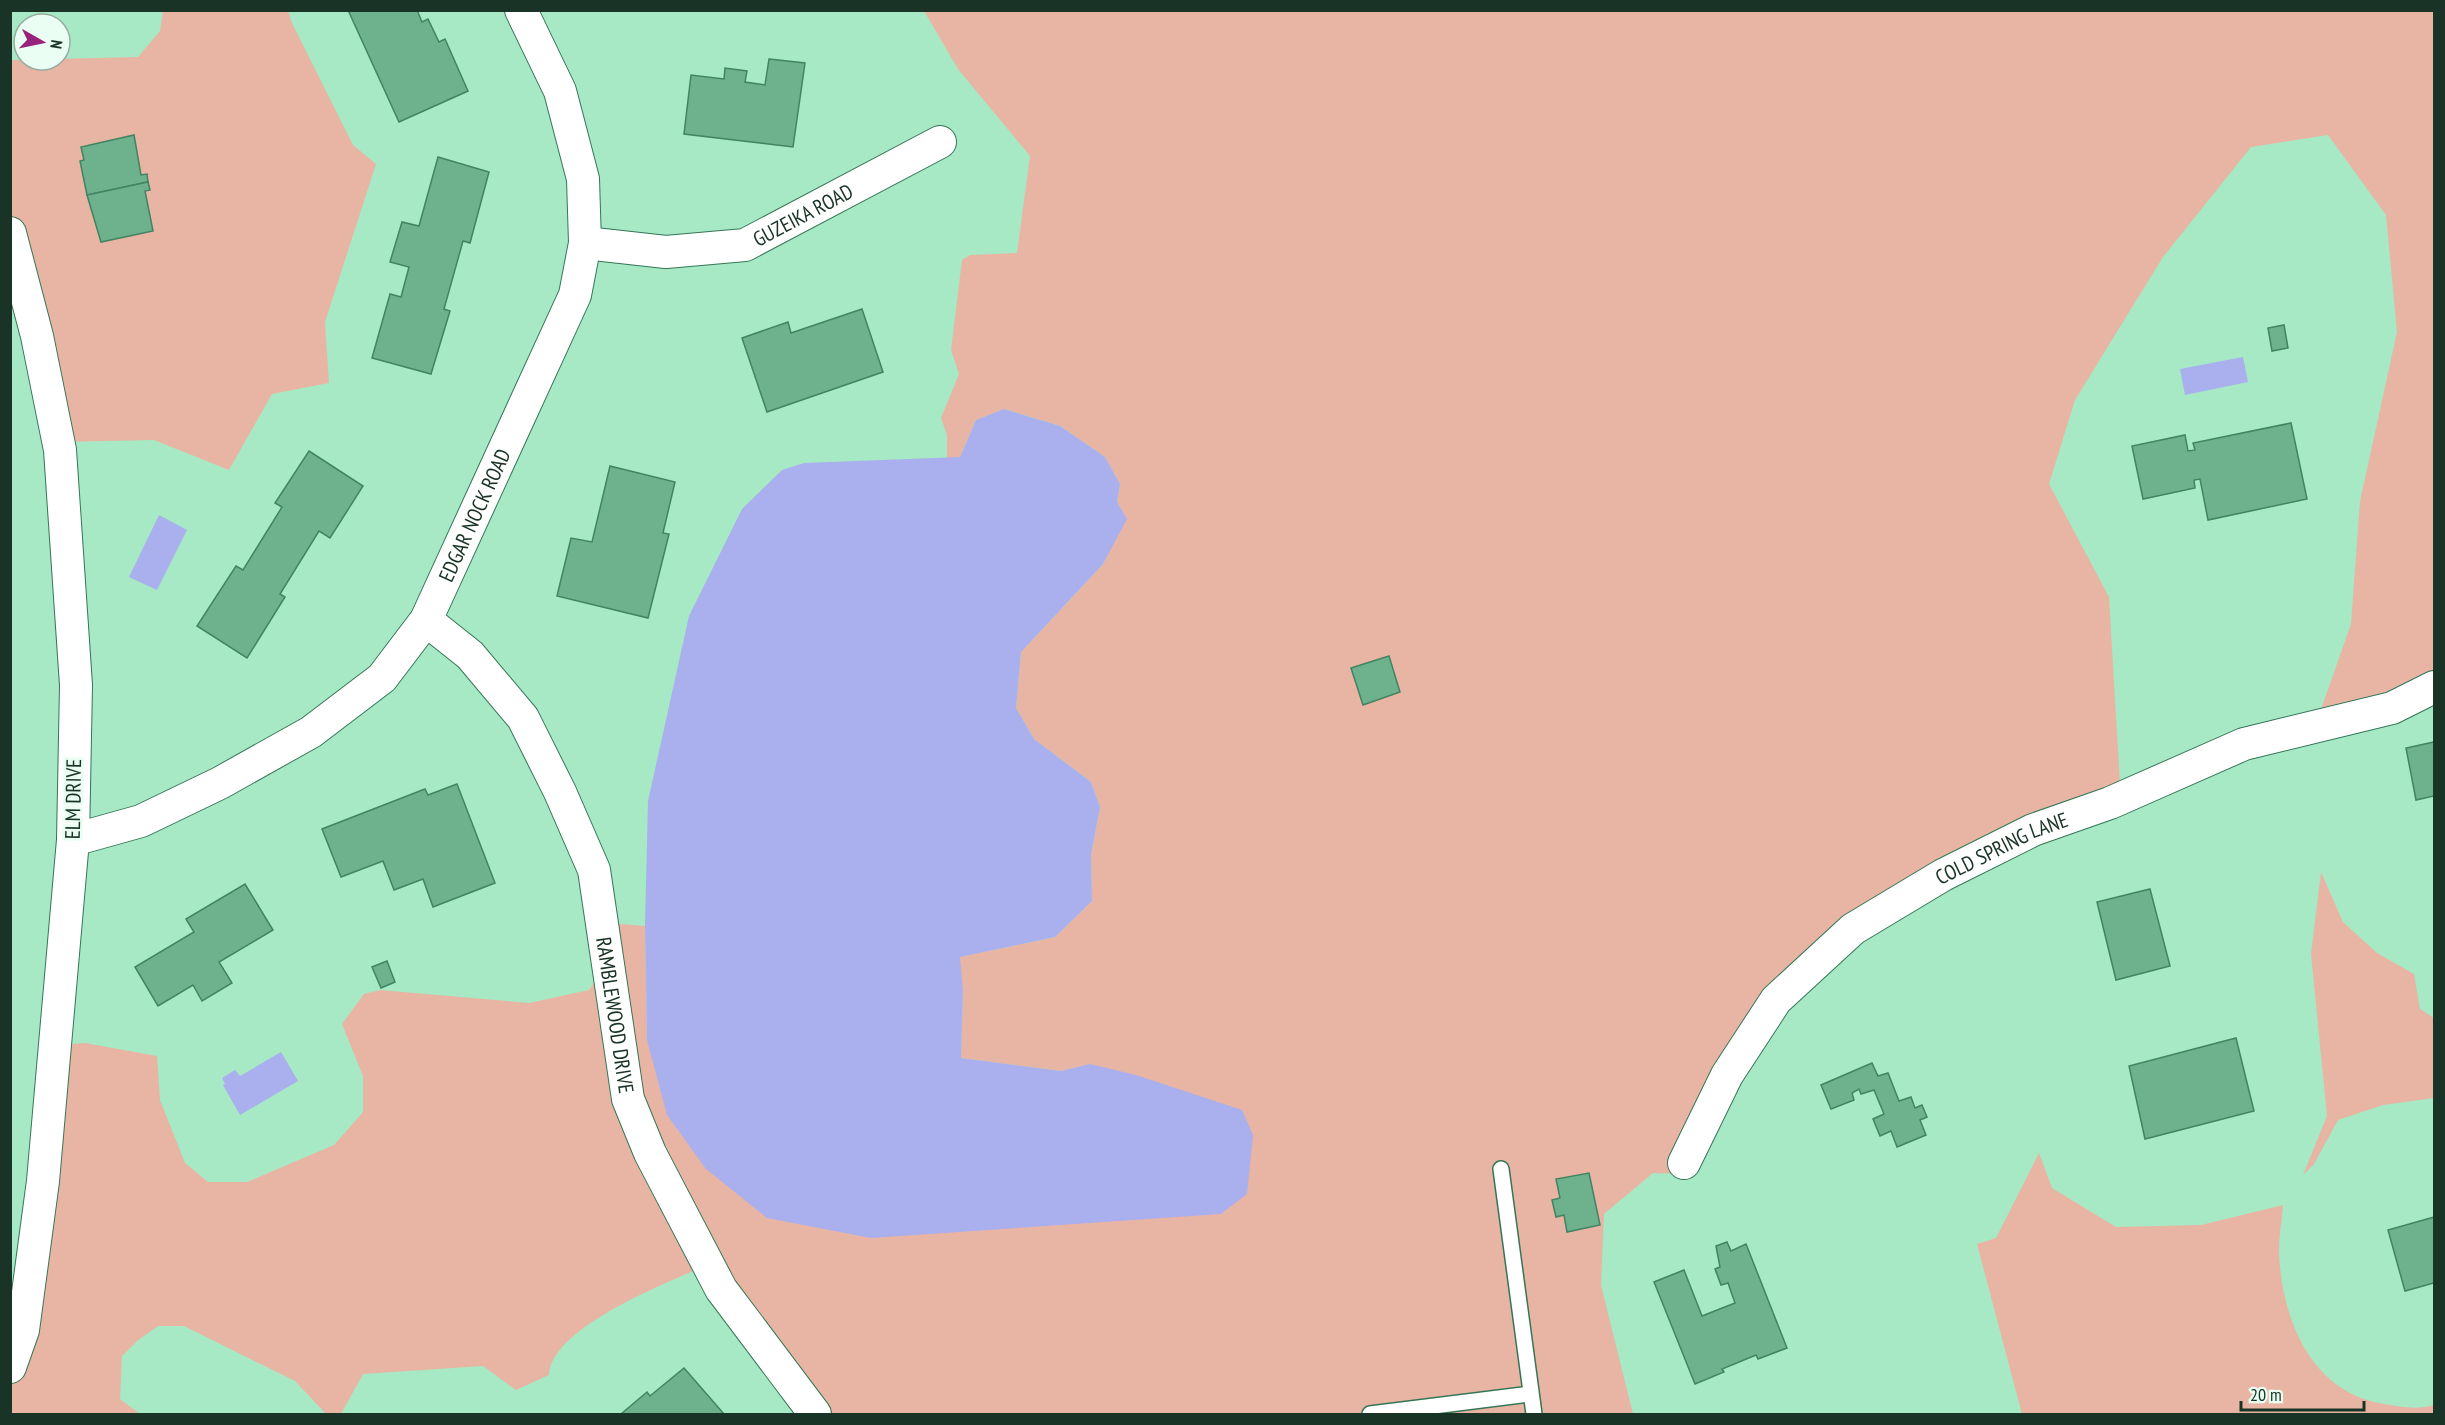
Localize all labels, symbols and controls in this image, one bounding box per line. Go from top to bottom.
north arrow [12,12,72,72]
text: N [46,39,67,50]
street label: GUZEIKA ROAD [748,177,857,252]
street label: EDGAR NOCK ROAD [432,444,516,586]
street label: ELM DRIVE [59,759,87,839]
street label: COLD SPRING LANE [1930,805,2071,890]
street label: RAMBLEWOOD DRIVE [591,935,640,1095]
scale bar [2241,1374,2364,1412]
text: 20 m [2250,1383,2282,1406]

